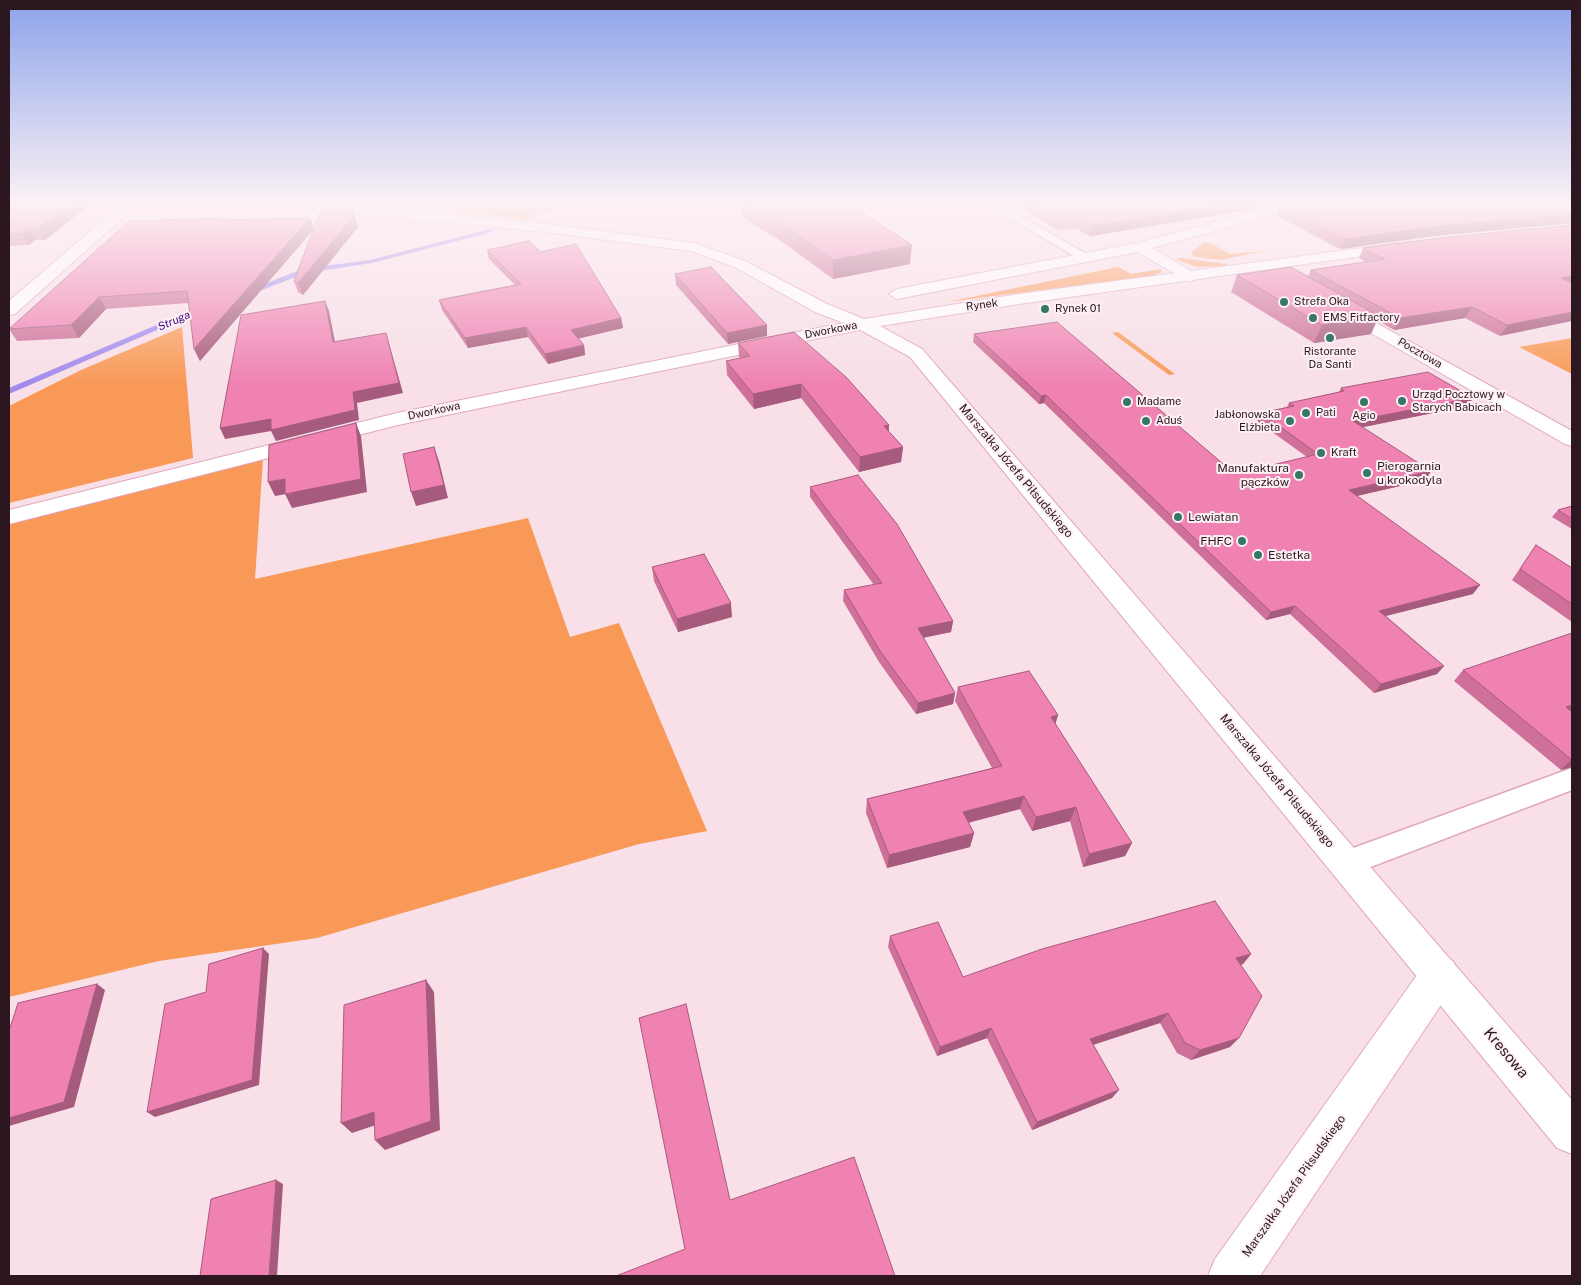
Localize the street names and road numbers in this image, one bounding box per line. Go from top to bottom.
street label: Rynek [965,296,999,314]
street label: Dworkowa [804,318,858,342]
street label: Pocztowa [1395,335,1445,371]
street label: Dworkowa [407,399,461,423]
street label: Marszałka Józefa Piłsudskiego [956,401,1076,541]
street label: Marszałka Józefa Piłsudskiego [1217,711,1337,851]
street label: Kresowa [1480,1024,1532,1082]
street label: Marszałka Józefa Piłsudskiego [1239,1112,1349,1260]

